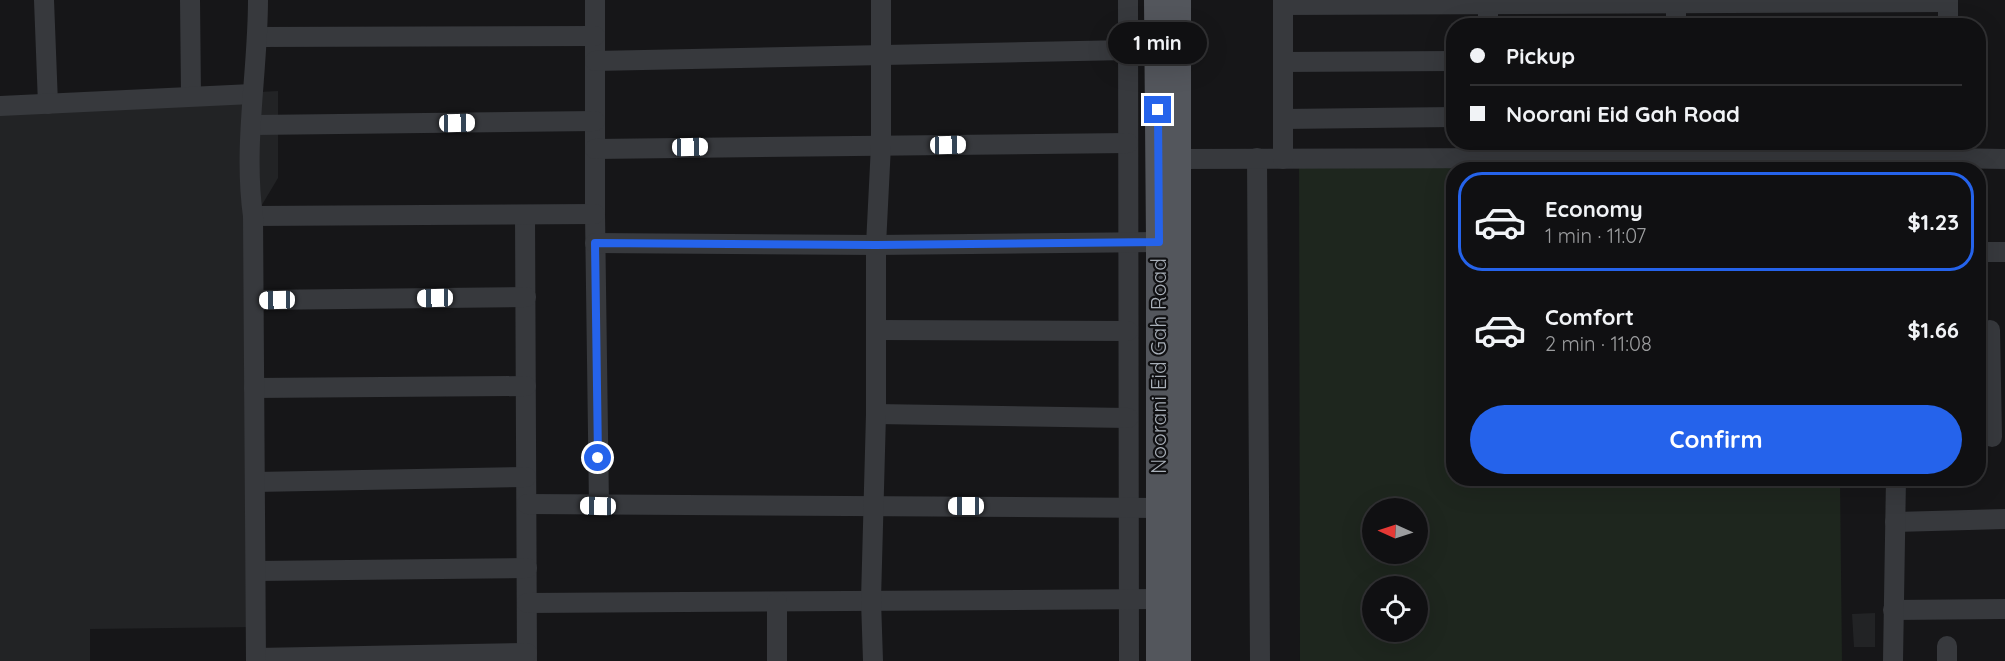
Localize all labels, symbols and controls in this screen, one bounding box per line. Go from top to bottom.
callout: 1 min [1108,23,1208,65]
text: 1 min [1133,30,1182,55]
text: Pickup [1506,42,1575,70]
route end [1144,96,1171,123]
text: Noorani Eid Gah Road [1506,100,1740,128]
car [439,114,475,132]
car [930,136,966,154]
car [672,138,708,156]
icon: car [1473,195,1527,249]
text: Economy [1545,195,1643,223]
text: $1.23 [1907,208,1959,236]
text: 1 min · 11:07 [1545,223,1646,248]
street label: Noorani Eid Gah Road [1145,258,1171,474]
car [417,289,453,307]
car [259,291,295,309]
icon: car [1473,303,1527,357]
text: Comfort [1545,303,1634,331]
text: $1.66 [1907,316,1959,344]
text: 2 min · 11:08 [1545,331,1652,356]
button: Confirm [1470,405,1962,474]
route start [584,444,611,471]
car [580,497,616,515]
car [948,497,984,515]
north arrow [1362,498,1428,564]
map controls [1362,498,1428,642]
button: locate [1362,576,1428,642]

